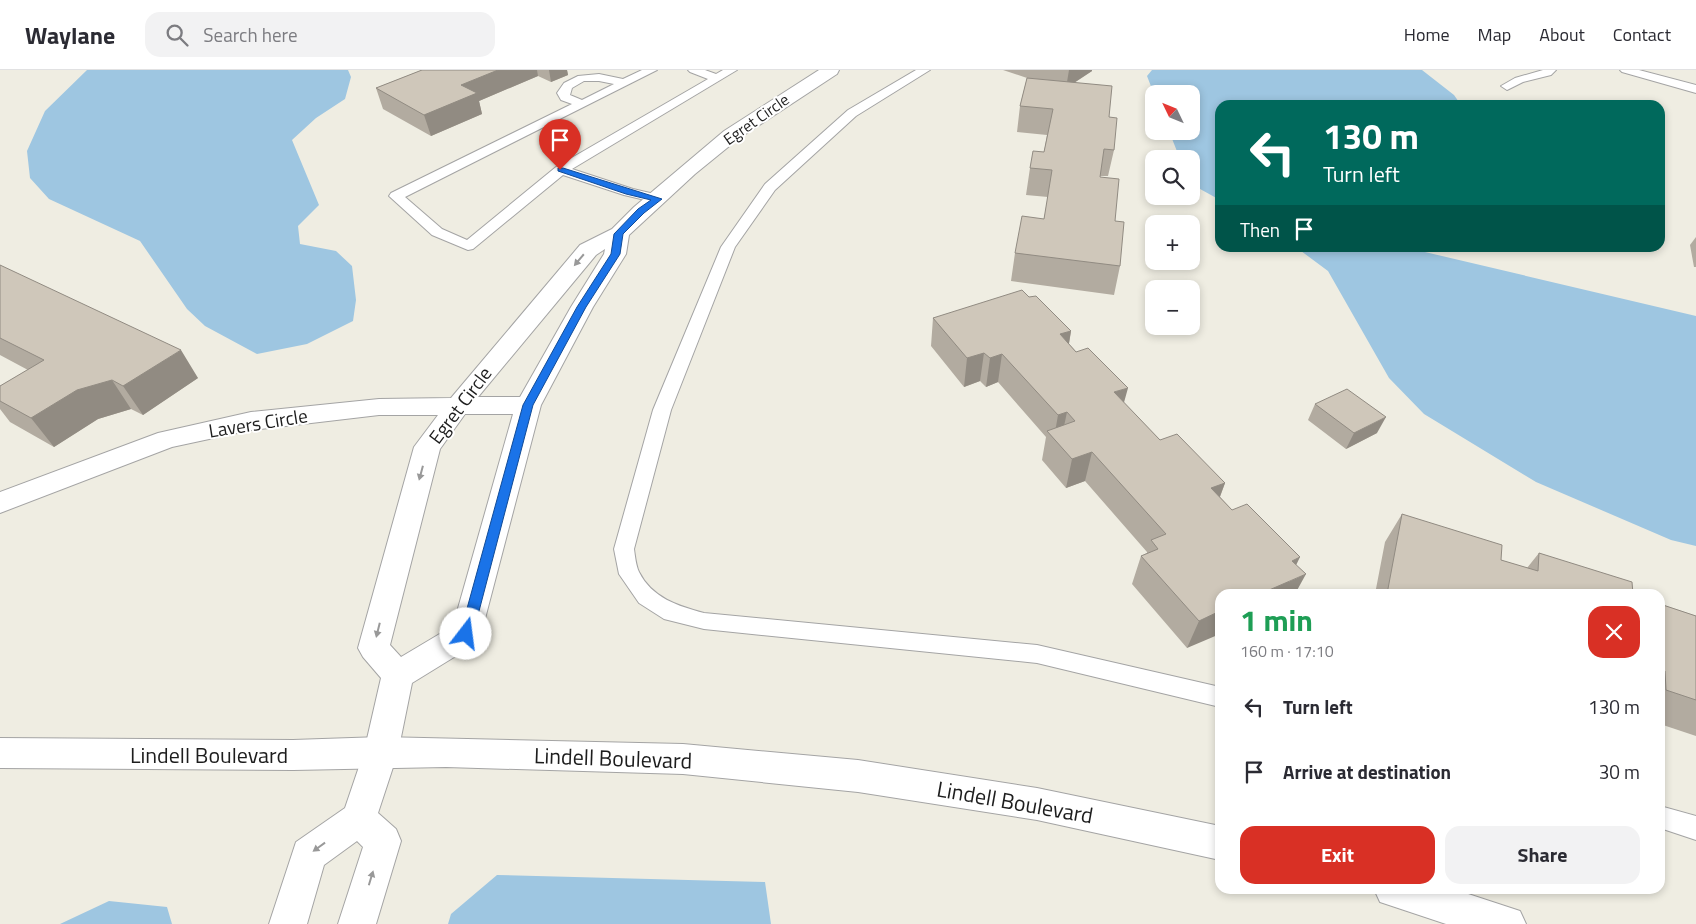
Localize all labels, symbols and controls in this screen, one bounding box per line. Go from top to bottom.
search box [145,12,495,57]
text: Waylane [25,17,115,53]
text: Search here [203,20,298,49]
icon: search [163,21,191,49]
text: Home [1404,21,1450,48]
text: Map [1478,21,1511,48]
text: About [1539,21,1585,48]
text: Contact [1613,21,1671,48]
north arrow [1145,85,1200,140]
map controls [1145,85,1200,335]
street label: Egret Circle [718,87,794,151]
text: 130 m [1323,109,1419,163]
pin [539,119,581,170]
icon: left [1240,120,1305,185]
icon: arrive [546,126,574,154]
button: search [1145,150,1200,205]
text: Turn left [1323,157,1400,191]
button: + [1145,215,1200,270]
text: Then [1240,215,1280,244]
icon: arrive [1290,215,1318,243]
one-way arrow [573,254,585,266]
button: − [1145,280,1200,335]
street label: Egret Circle [421,360,498,449]
street label: Lavers Circle [206,400,309,445]
one-way arrow [416,466,424,481]
text: 1 min [1240,597,1313,643]
button: close [1588,606,1640,658]
position arrow [439,607,491,659]
one-way arrow [374,623,382,638]
text: 160 m · 17:10 [1240,639,1334,663]
text: Turn left [1283,692,1353,721]
text: 130 m [1588,692,1640,721]
icon: left [1240,693,1268,721]
street label: Lindell Boulevard [130,738,288,772]
street label: Lindell Boulevard [533,738,693,778]
text: Arrive at destination [1283,757,1451,786]
text: 30 m [1599,757,1640,786]
icon: arrive [1240,758,1268,786]
street label: Lindell Boulevard [934,772,1096,832]
button: Exit [1240,826,1435,884]
button: Share [1445,826,1640,884]
one-way arrow [312,842,326,852]
one-way arrow [368,870,376,885]

